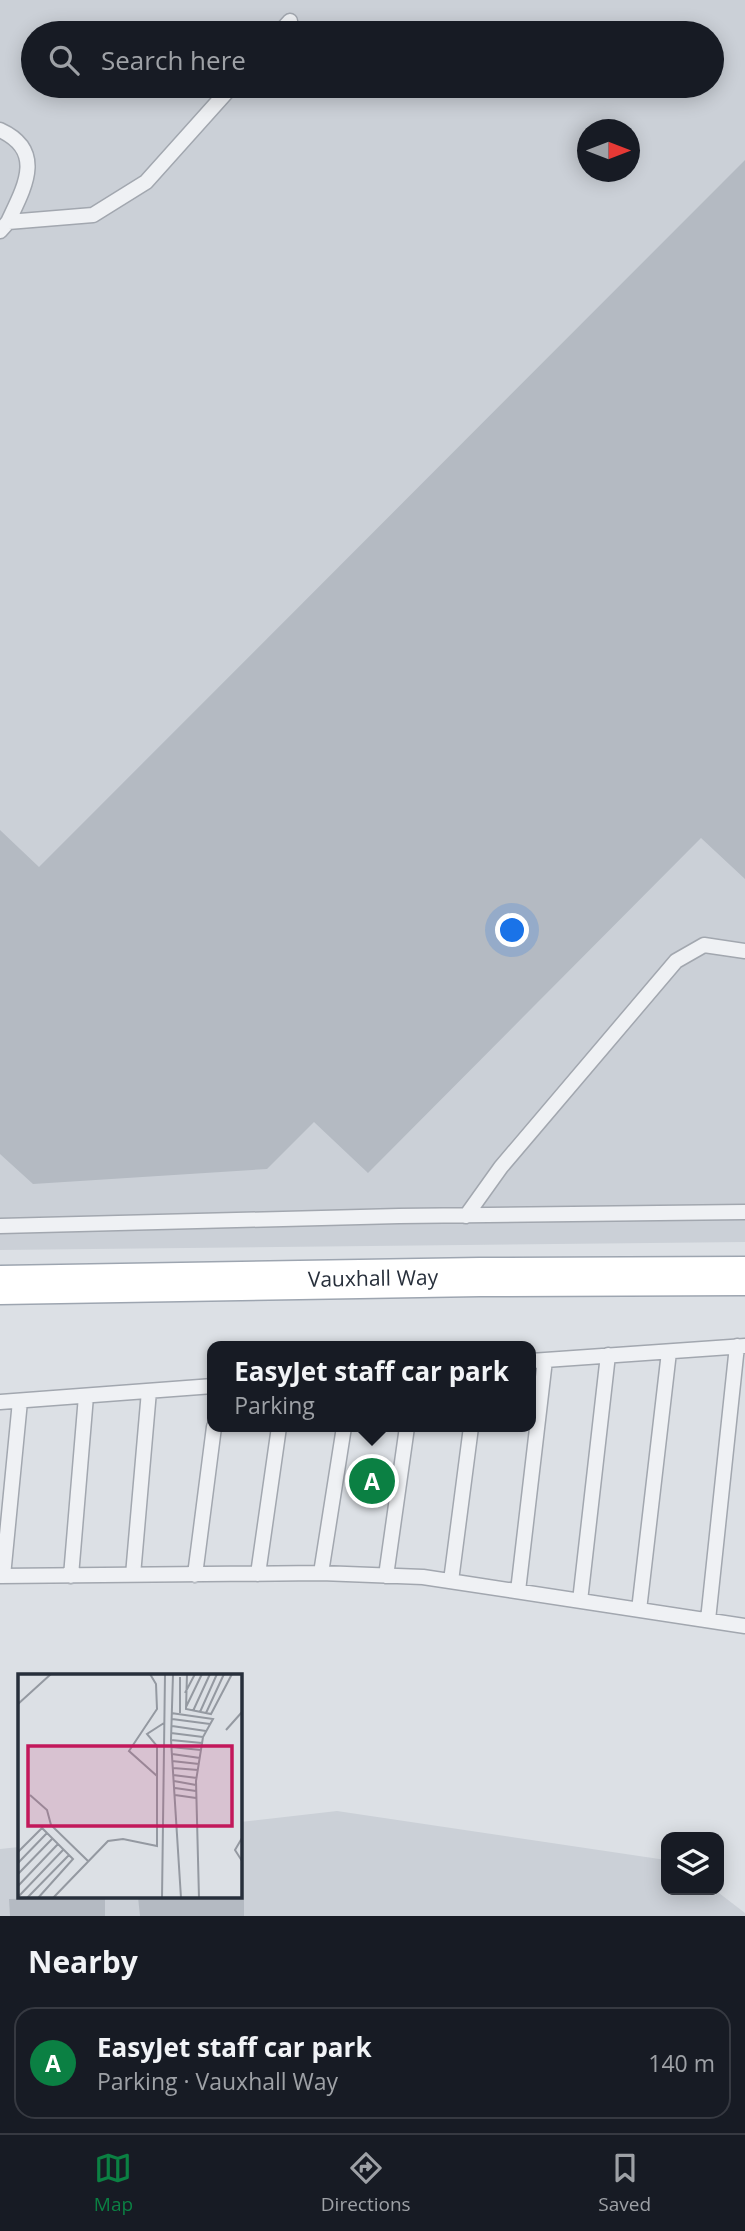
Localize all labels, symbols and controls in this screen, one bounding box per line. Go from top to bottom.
search box [21,21,724,98]
icon: search [45,41,83,79]
text: Search here [101,42,246,78]
north arrow [577,119,640,182]
your location [495,913,529,947]
street label: Vauxhall Way [308,1263,439,1293]
popup [207,1341,536,1432]
text: EasyJet staff car park [234,1353,509,1389]
text: Parking [234,1389,315,1421]
pin: A [349,1455,395,1507]
inset map [18,1674,242,1898]
map controls [661,1832,724,1895]
button: layers [661,1832,724,1895]
text: Nearby [28,1941,138,1982]
text: EasyJet staff car park [97,2029,372,2065]
text: A [45,2047,61,2079]
text: 140 m [648,2047,715,2079]
text: Parking · Vauxhall Way [97,2065,338,2097]
tab: Map [94,2149,133,2217]
tab: Directions [321,2149,411,2217]
tab: Saved [598,2149,651,2217]

